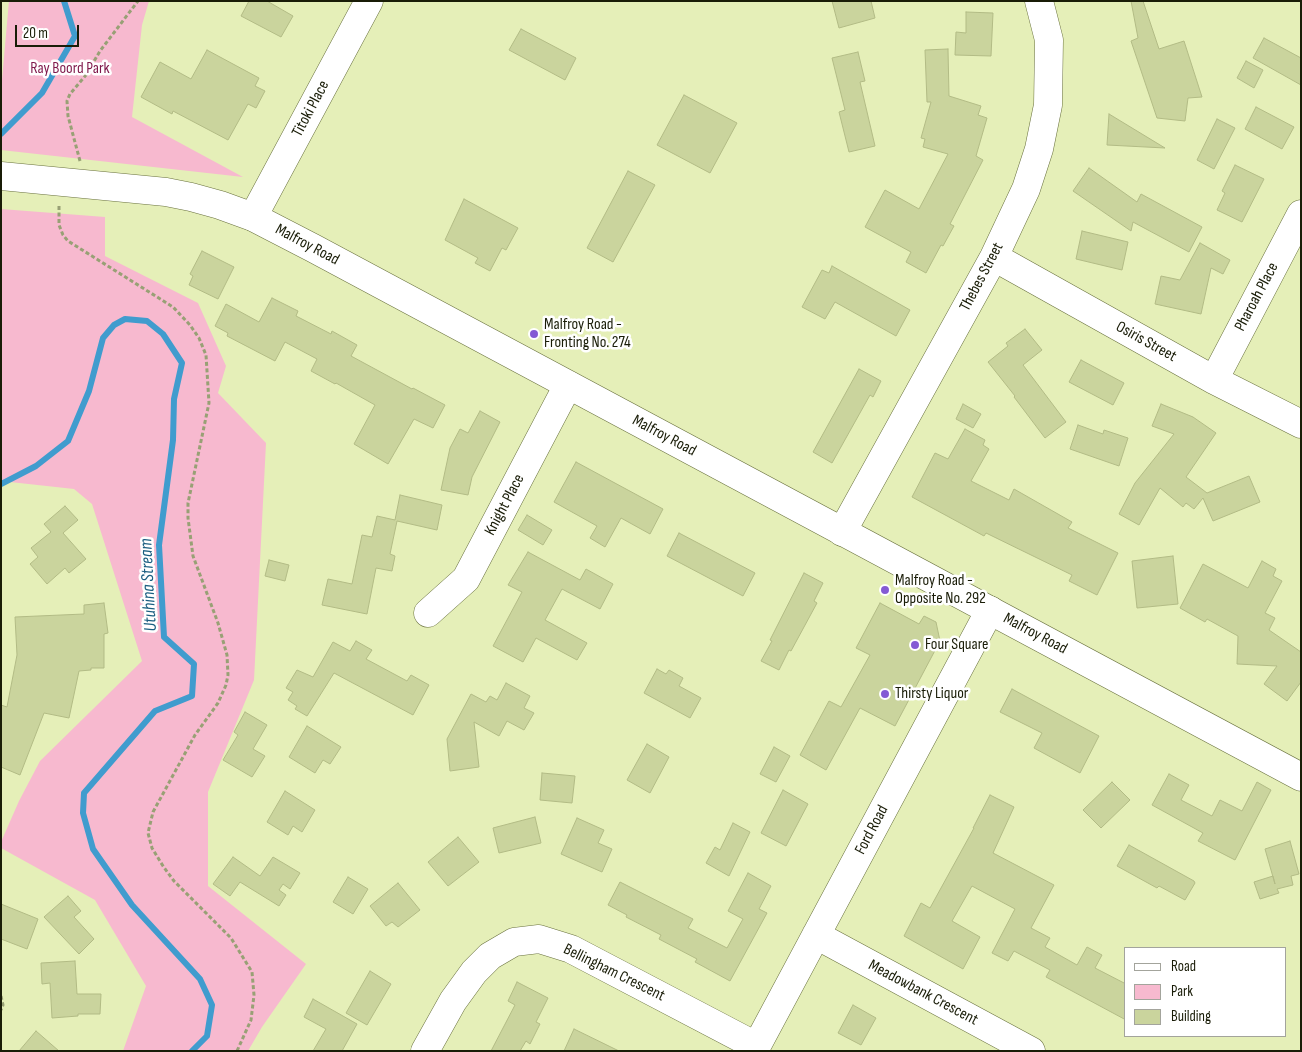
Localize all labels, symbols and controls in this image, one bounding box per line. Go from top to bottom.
scale bar [18,15,81,47]
text: 20 m [23,24,48,43]
park label: Ray Boord Park [30,59,110,79]
street label: Titoki Place [288,77,334,141]
street label: Malfroy Road [272,220,342,270]
street label: Thebes Street [956,239,1008,315]
street label: Pharoah Place [1231,259,1283,335]
place label: Malfroy Road - Fronting No. 274 [544,315,631,353]
street label: Osiris Street [1112,318,1180,366]
marker: Malfroy Road - Fronting No. 274 [528,328,540,340]
street label: Malfroy Road [629,411,699,461]
street label: Knight Place [481,471,529,539]
water label: Utuhina Stream [136,538,162,632]
place label: Malfroy Road - Opposite No. 292 [895,571,986,609]
marker: Malfroy Road - Opposite No. 292 [879,584,891,596]
street label: Malfroy Road [1000,609,1070,659]
place label: Four Square [925,635,988,655]
marker: Four Square [909,639,921,651]
place label: Thirsty Liquor [895,684,968,704]
marker: Thirsty Liquor [879,688,891,700]
street label: Ford Road [851,802,893,858]
street label: Bellingham Crescent [560,940,668,1006]
legend [1124,947,1287,1037]
street label: Meadowbank Crescent [865,956,981,1030]
text: Road [1171,957,1196,976]
text: Park [1171,982,1193,1001]
text: Building [1171,1007,1211,1026]

